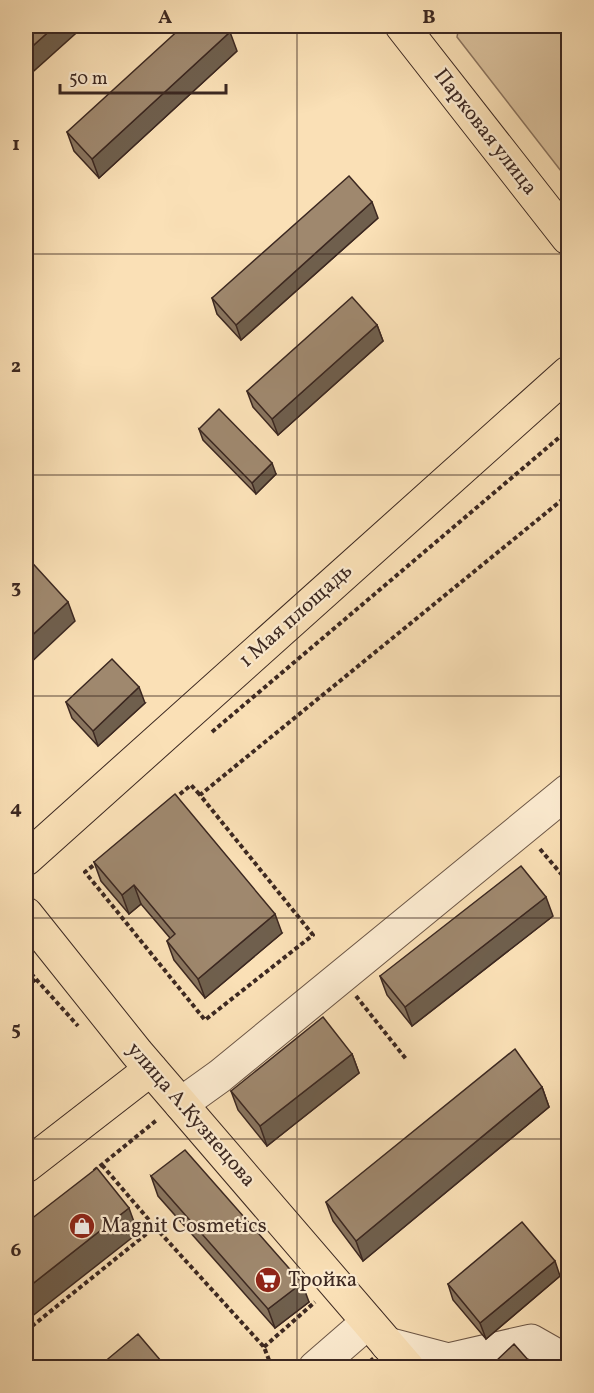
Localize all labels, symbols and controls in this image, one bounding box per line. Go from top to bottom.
text: A [158,4,172,32]
text: B [422,4,436,32]
scale bar [60,57,226,95]
street label: Парковая улица [426,63,544,201]
text: 50 m [69,67,108,92]
text: 1 [12,131,20,159]
text: 2 [11,353,21,381]
street label: 1 Мая площадь [233,557,359,675]
text: 3 [11,574,21,602]
text: 4 [10,795,22,823]
text: 5 [11,1016,21,1044]
street label: улица А.Кузнецова [120,1036,262,1194]
shop icon: Magnit Cosmetics [67,1211,97,1241]
place label: Magnit Cosmetics [101,1212,267,1241]
text: 6 [11,1237,22,1265]
supermarket icon: Тройка [253,1265,283,1295]
place label: Тройка [288,1266,357,1295]

